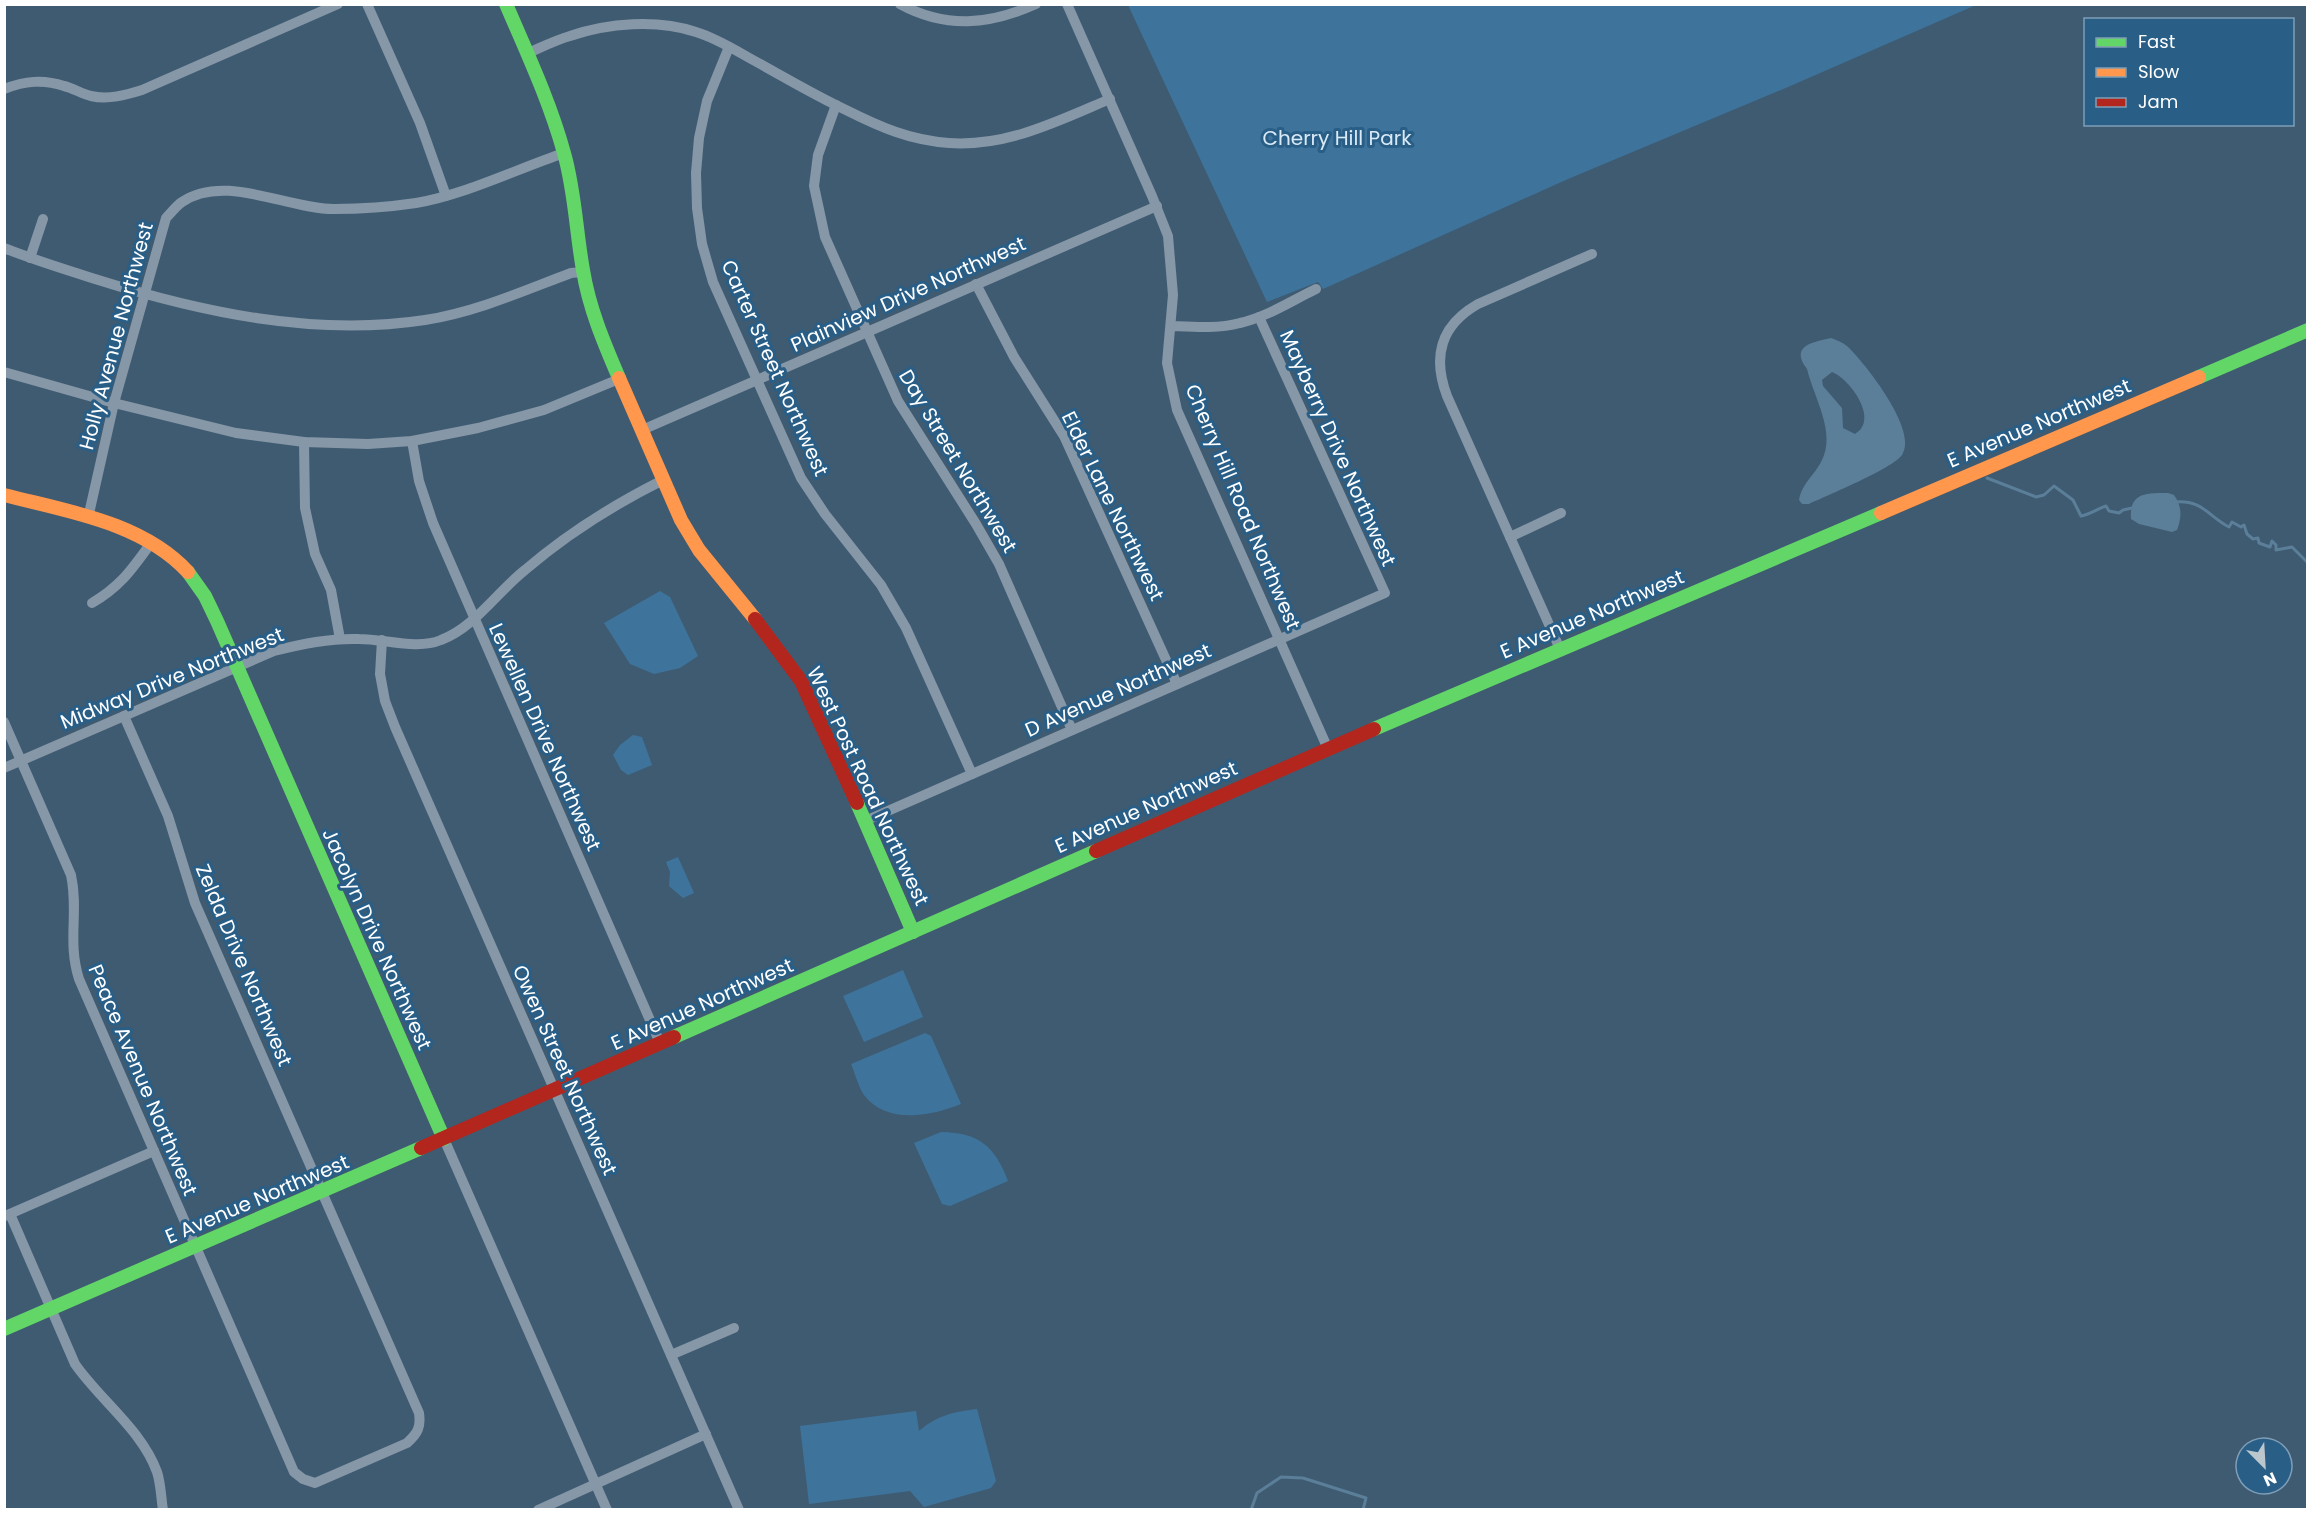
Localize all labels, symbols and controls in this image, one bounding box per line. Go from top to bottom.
legend [2084,18,2294,126]
text: Fast [2138,29,2175,54]
text: Slow [2138,59,2180,84]
text: Jam [2138,89,2178,114]
park label: Cherry Hill Park [1263,124,1412,152]
street label: Holly Avenue Northwest [72,219,160,453]
street label: Plainview Drive Northwest [786,229,1030,359]
street label: Carter Street Northwest [715,256,835,480]
street label: Mayberry Drive Northwest [1273,325,1403,571]
street label: Day Street Northwest [892,364,1024,558]
street label: E Avenue Northwest [1943,372,2135,474]
street label: Cherry Hill Road Northwest [1178,380,1308,634]
street label: Elder Lane Northwest [1055,407,1171,605]
street label: E Avenue Northwest [1496,563,1688,665]
street label: Lewellen Drive Northwest [482,619,608,855]
street label: Midway Drive Northwest [56,620,288,736]
street label: D Avenue Northwest [1021,636,1215,744]
street label: West Post Road Northwest [800,662,936,910]
street label: E Avenue Northwest [1050,754,1242,860]
street label: Jacolyn Drive Northwest [315,824,439,1054]
street label: Zelda Drive Northwest [189,860,299,1070]
street label: E Avenue Northwest [606,951,798,1057]
street label: Peace Avenue Northwest [82,960,204,1200]
street label: Owen Street Northwest [506,960,624,1180]
street label: E Avenue Northwest [161,1148,353,1250]
north arrow [2234,1436,2294,1496]
text: N [2260,1466,2280,1492]

